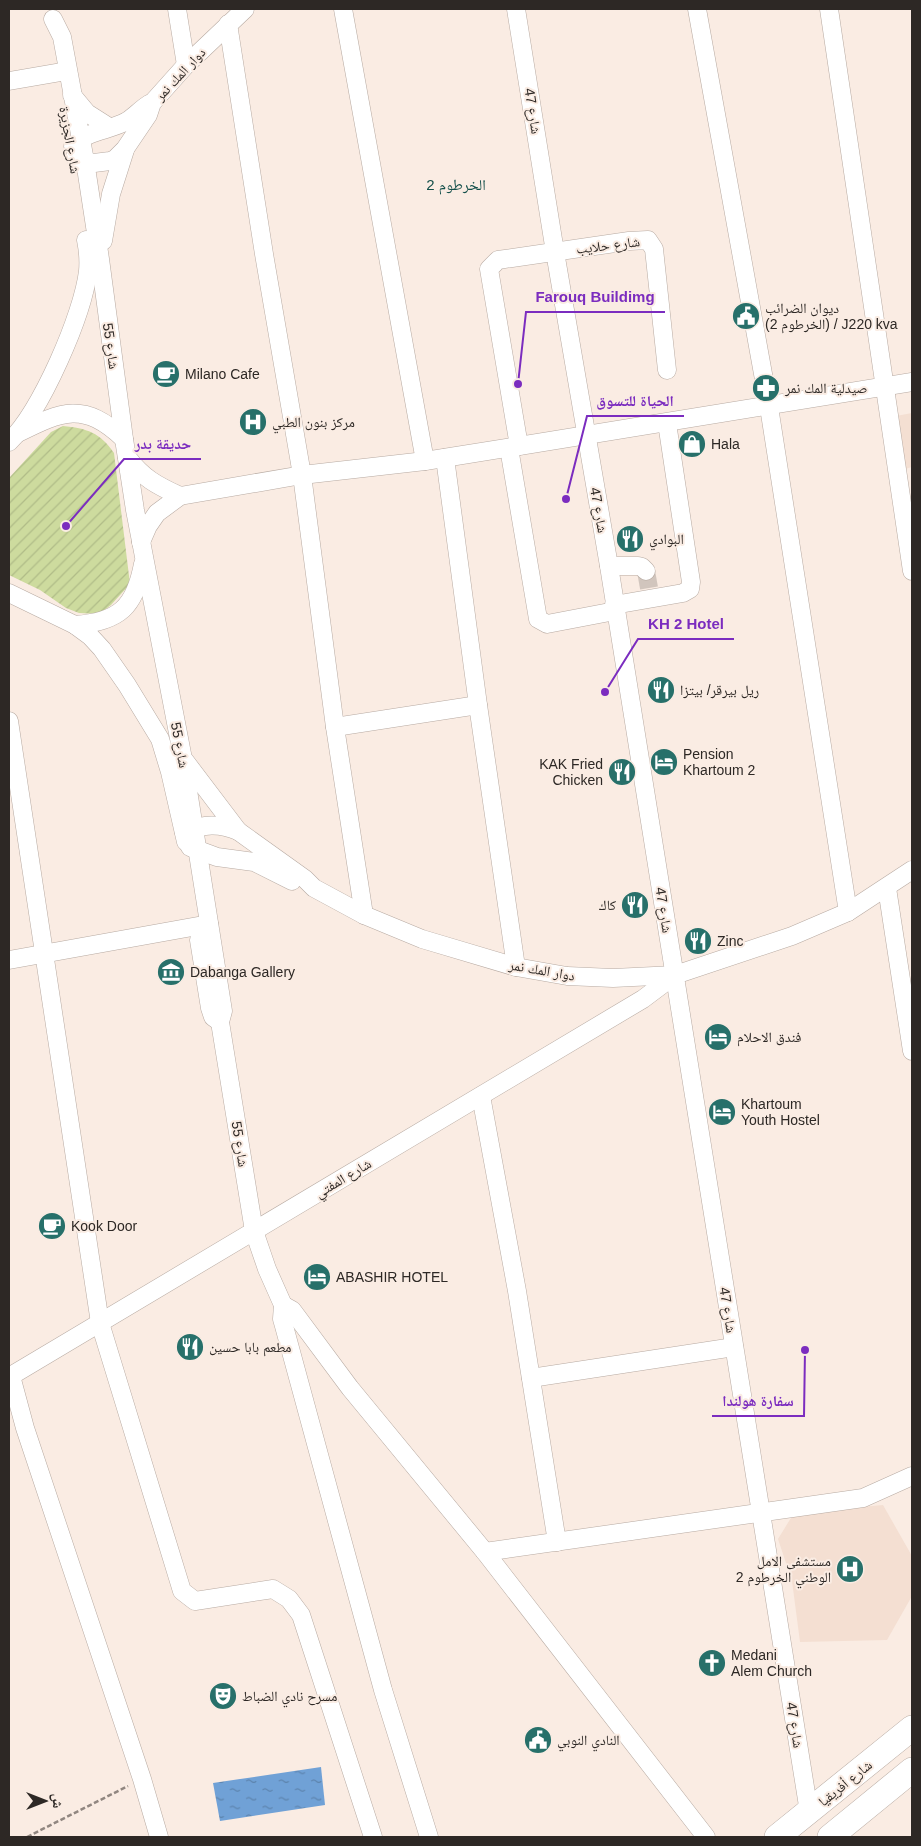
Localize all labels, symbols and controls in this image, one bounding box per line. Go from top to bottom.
street label: دوار المك نمر [151,44,209,105]
street label: شارع 47 [520,87,545,135]
street label: شارع الجزيرة [54,105,84,175]
district label: الخرطوم 2 [426,176,486,195]
street label: شارع حلايب [575,233,641,259]
callout: Farouq Buildimg [526,282,665,312]
text: Farouq Buildimg [535,288,655,305]
place label: ديوان الضرائب (الخرطوم 2) / J220 kva [765,300,898,334]
public building icon: ديوان الضرائب (الخرطوم 2) / J220 kva [731,301,761,331]
street label: شارع 55 [98,322,122,370]
cafe icon: Milano Cafe [151,359,181,389]
place label: Milano Cafe [185,366,260,382]
pharmacy icon: صيدلية المك نمر [751,373,781,403]
place label: صيدلية المك نمر [784,380,867,397]
callout: الحياة للتسوق [587,386,684,416]
text: الحياة للتسوق [596,392,674,410]
hospital icon: مركز بنون الطبي [238,407,268,437]
place label: مركز بنون الطبي [272,414,355,434]
callout: حديقة بدر [124,429,201,459]
shop icon: Hala [677,429,707,459]
text: حديقة بدر [134,435,192,453]
place label: Hala [711,436,740,452]
street label: شارع 47 [585,486,611,534]
restaurant icon: البوادي [615,524,645,554]
place label: البوادي [649,531,684,551]
callout: KH 2 Hotel [638,609,734,639]
text: KH 2 Hotel [648,615,724,632]
restaurant icon: ريل بيرقر/ بيتزا [646,675,676,705]
place label: ريل بيرقر/ بيتزا [680,682,759,699]
street label: شارع 55 [166,721,192,770]
place label: Pension Khartoum 2 [683,746,756,778]
hotel icon: Pension Khartoum 2 [649,747,679,777]
place label: KAK Fried Chicken [539,756,603,788]
restaurant icon: KAK Fried Chicken [607,757,637,787]
street label: شارع 47 [651,886,676,934]
restaurant icon: كاك [620,890,650,920]
place label: كاك [599,897,616,913]
restaurant icon: Zinc [683,926,713,956]
place label: Zinc [717,933,743,949]
street label: دوار المك نمر [507,956,576,985]
museum icon: Dabanga Gallery [156,957,186,987]
place label: Dabanga Gallery [190,964,295,980]
hotel icon: فندق الاحلام [703,1022,733,1052]
place label: فندق الاحلام [737,1029,802,1047]
place label: Khartoum Youth Hostel [741,1096,820,1128]
hotel icon: Khartoum Youth Hostel [707,1097,737,1127]
street label: شارع 55 [227,1120,252,1168]
street label: شارع المفتي [312,1155,376,1204]
cafe icon: Kook Door [37,1211,67,1241]
place label: Kook Door [71,1218,137,1234]
hotel icon: ABASHIR HOTEL [302,1262,332,1292]
place label: ABASHIR HOTEL [336,1269,448,1285]
street label: شارع 47 [715,1286,740,1334]
restaurant icon: مطعم بابا حسين [175,1332,205,1362]
place label: مطعم بابا حسين [209,1339,291,1357]
callout: سفارة هولندا [712,1386,804,1416]
text: سفارة هولندا [722,1392,794,1409]
place label: مستشفى الامل الوطني الخرطوم 2 [736,1553,831,1589]
hospital icon: مستشفى الامل الوطني الخرطوم 2 [835,1554,865,1584]
place label: Medani Alem Church [731,1647,812,1679]
church icon: Medani Alem Church [697,1648,727,1678]
theatre icon: مسرح نادي الضباط [208,1681,238,1711]
place label: مسرح نادي الضباط [242,1688,337,1708]
street label: شارع 47 [782,1701,807,1749]
public building icon: النادي النوبي [523,1725,553,1755]
place label: النادي النوبي [557,1732,620,1752]
street label: شارع أفريقيا [815,1757,876,1811]
north arrow [20,1776,70,1826]
text: ش [49,1794,66,1809]

